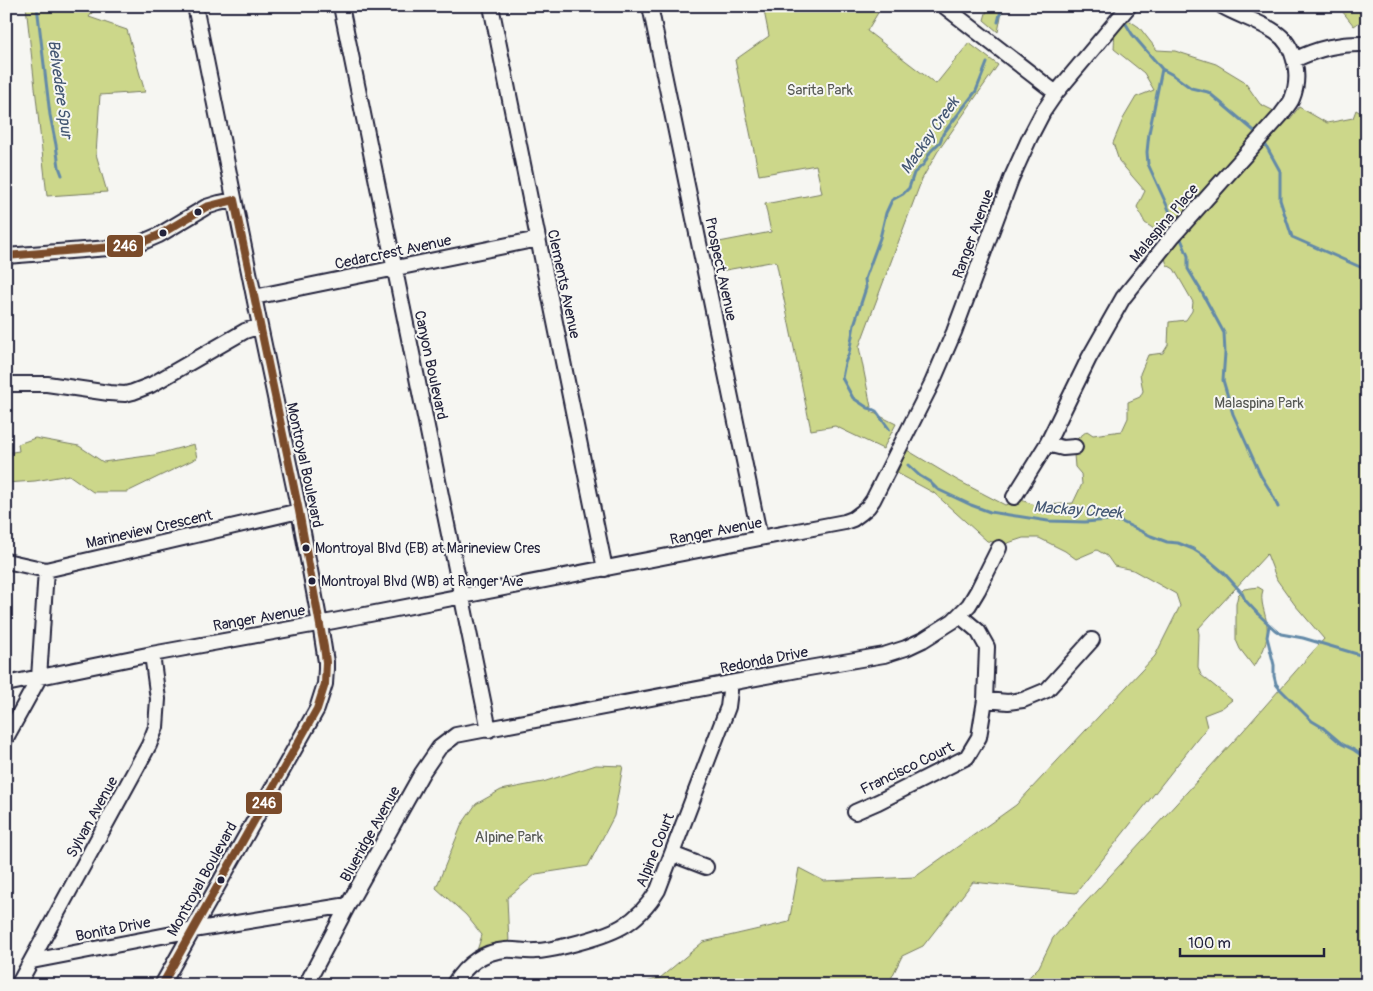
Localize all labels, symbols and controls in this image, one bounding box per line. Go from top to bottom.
water label: Belvedere Spur [43,39,77,142]
park label: Sarita Park [787,81,854,100]
water label: Mackay Creek [896,92,964,178]
street label: Malaspina Place [1126,180,1203,267]
street label: Ranger Avenue [949,186,999,281]
unlabelled marker [193,207,203,217]
street label: Prospect Avenue [700,216,741,323]
unlabelled marker [158,228,168,238]
street label: Clements Avenue [543,228,584,341]
street label: Cedarcrest Avenue [333,231,454,274]
line badge: 246 [106,234,144,258]
text: 246 [113,238,137,255]
street label: Canyon Boulevard [410,309,451,421]
park label: Malaspina Park [1214,394,1305,413]
street label: Montroyal Boulevard [282,401,327,529]
water label: Mackay Creek [1033,497,1124,523]
street label: Marineview Crescent [84,505,215,553]
street label: Ranger Avenue [668,513,764,550]
place label: Montroyal Blvd (EB) at Marineview Cres [315,540,541,557]
marker: Montroyal Blvd (EB) at Marineview Cres [301,543,311,553]
place label: Montroyal Blvd (WB) at Ranger Ave [321,573,523,590]
marker: Montroyal Blvd (WB) at Ranger Ave [307,576,317,586]
street label: Ranger Avenue [211,601,307,636]
street label: Redonda Drive [719,643,810,678]
street label: Francisco Court [857,737,958,799]
street label: Sylvan Avenue [62,773,123,861]
street label: Blueridge Avenue [336,783,405,885]
line badge: 246 [245,791,283,815]
text: 246 [252,795,276,812]
street label: Alpine Court [632,809,679,890]
street label: Montroyal Boulevard [163,819,242,940]
park label: Alpine Park [475,828,544,847]
unlabelled marker [216,875,226,885]
street label: Bonita Drive [74,913,153,946]
scale bar [1180,926,1324,958]
text: 100 m [1188,934,1231,953]

